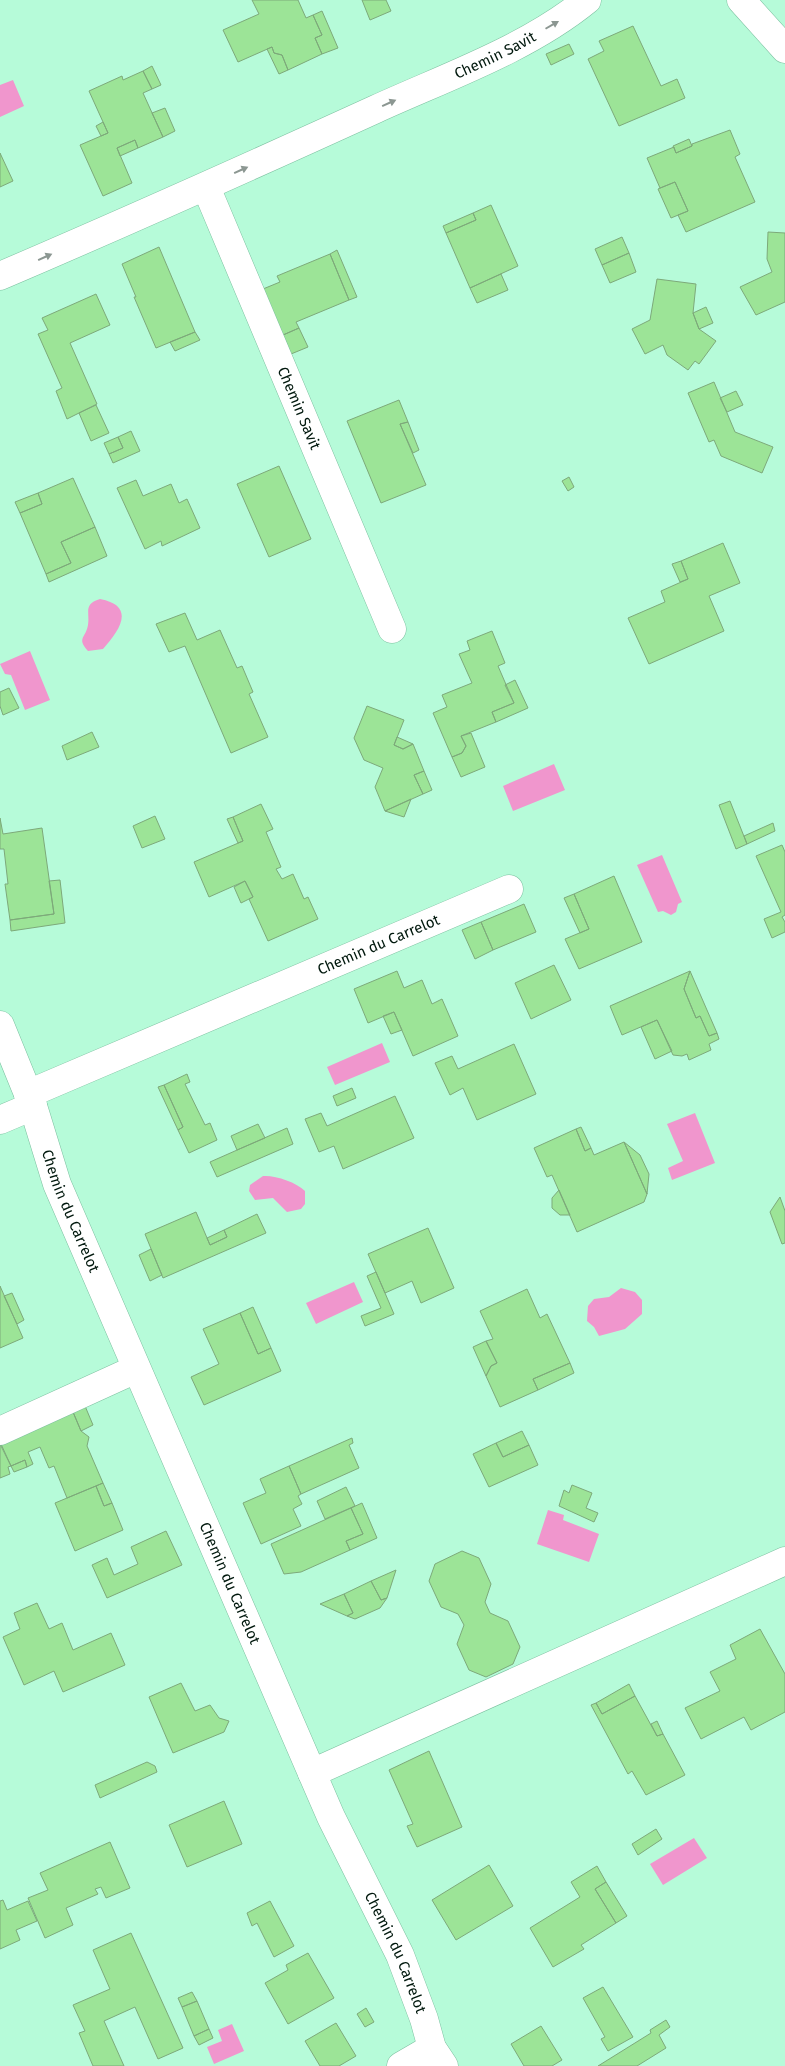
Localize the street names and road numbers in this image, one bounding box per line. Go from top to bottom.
street label: Chemin Savit [452,27,539,83]
street label: Chemin Savit [274,364,325,453]
street label: Chemin du Carrelot [315,910,443,979]
street label: Chemin du Carrelot [38,1147,103,1276]
street label: Chemin du Carrelot [195,1519,264,1647]
street label: Chemin du Carrelot [361,1889,430,2016]

